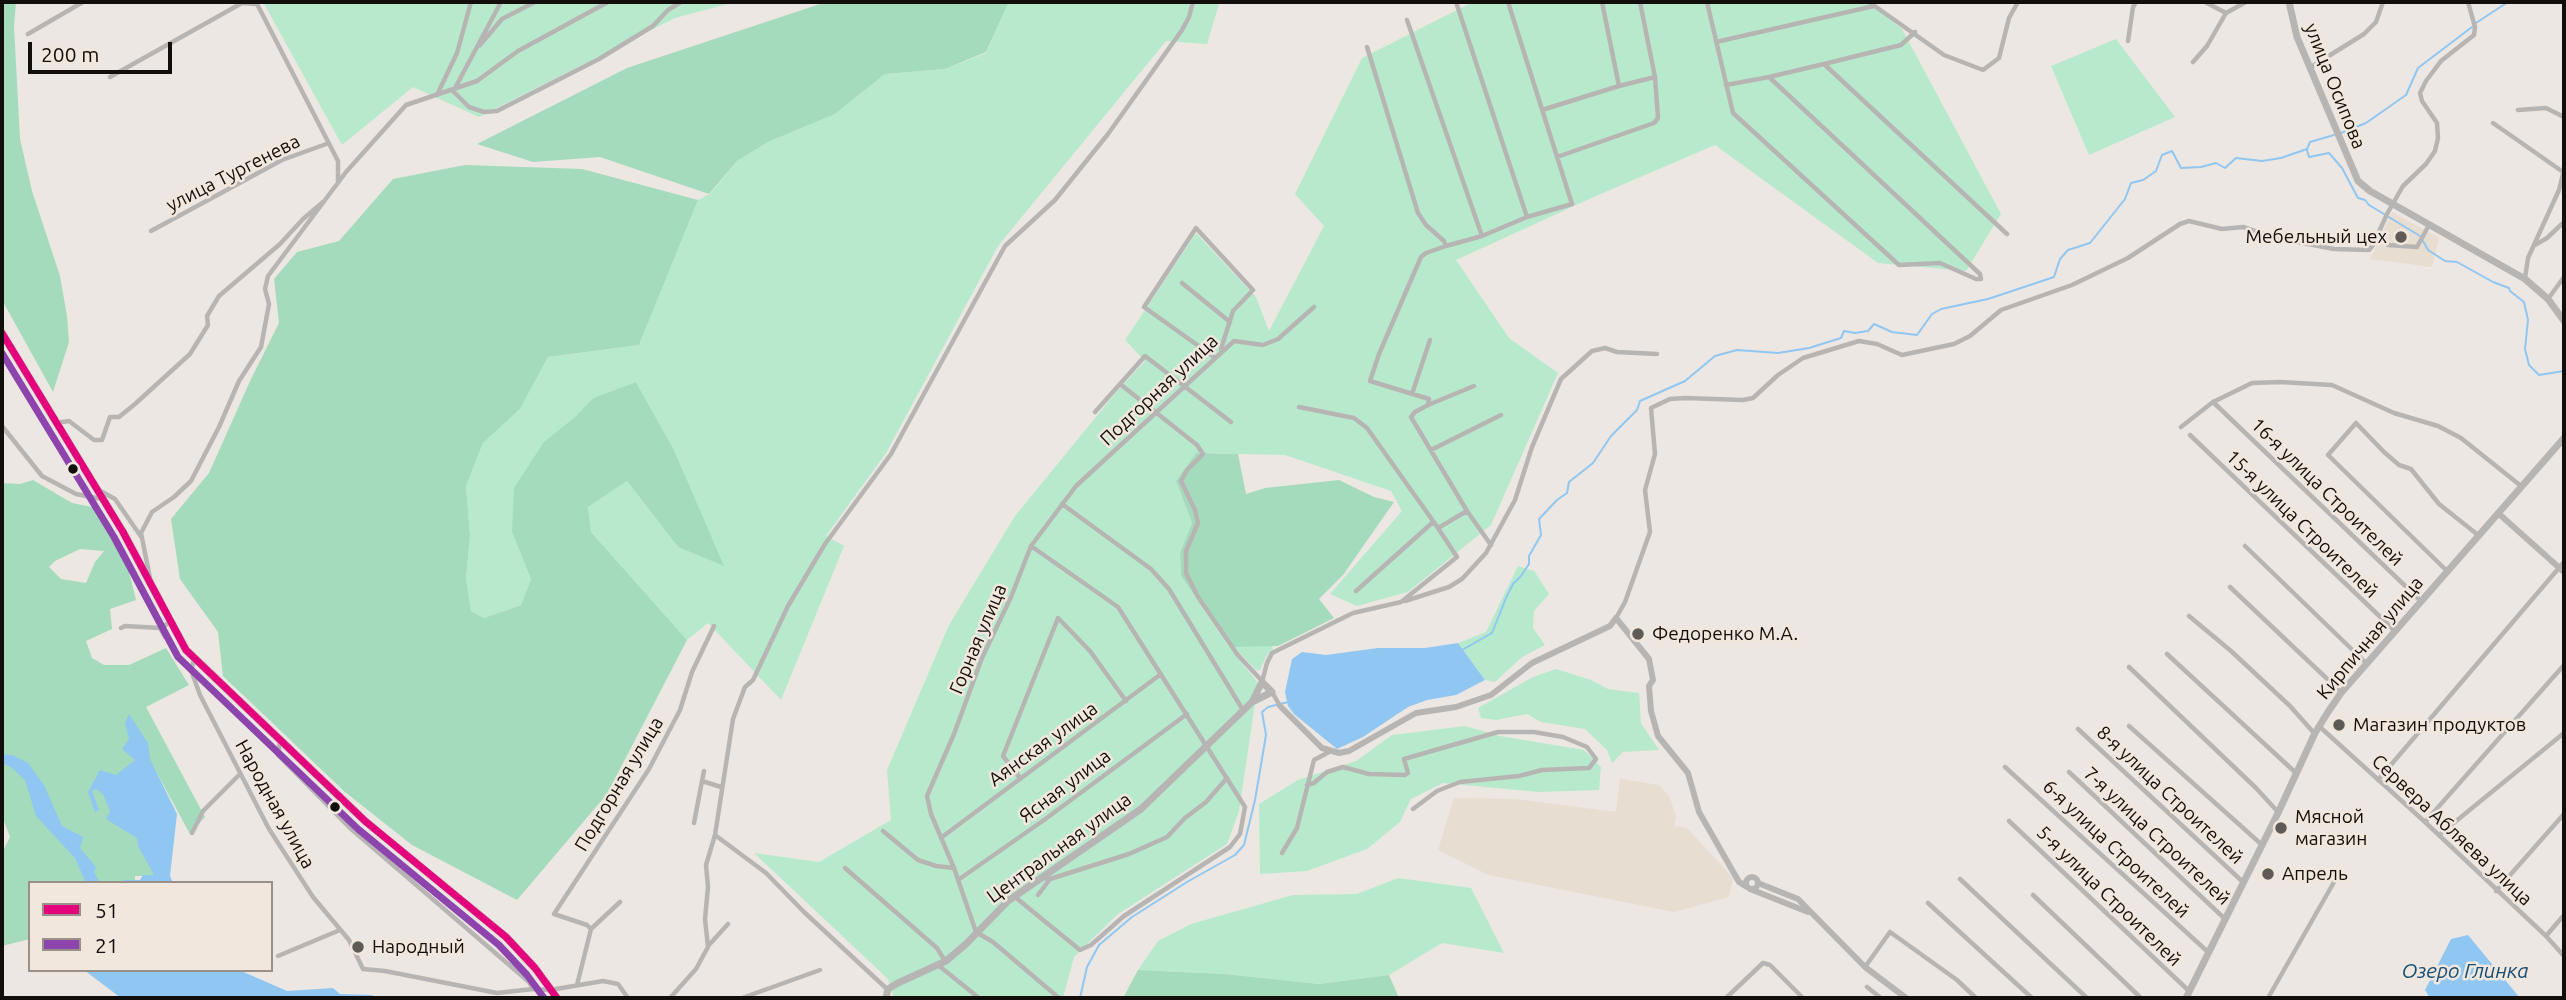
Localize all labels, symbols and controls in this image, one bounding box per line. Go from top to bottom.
street label: улица Осипова [2299,20,2371,152]
scale bar [32,28,175,72]
text: 200 m [41,42,99,66]
street label: улица Тургенева [162,129,304,217]
place label: Мебельный цех [2246,226,2387,248]
marker: Мебельный цех [2393,229,2409,245]
street label: Подгорная улица [1095,330,1223,450]
street label: 16-я улица Строителей [2246,413,2408,571]
street label: 15-я улица Строителей [2221,445,2383,603]
unlabelled marker [66,462,80,476]
street label: Кирпичная улица [2312,572,2428,704]
street label: Горная улица [945,581,1011,697]
place label: Федоренко М.А. [1652,623,1798,645]
marker: Федоренко М.А. [1630,626,1646,642]
street label: Аянская улица [984,697,1102,791]
street label: Подгорная улица [570,713,668,855]
place label: Магазин продуктов [2353,714,2526,736]
marker: Магазин продуктов [2331,717,2347,733]
street label: 8-я улица Строителей [2092,721,2248,869]
street label: Народная улица [230,736,320,872]
street label: Ясная улица [1015,744,1115,828]
street label: Сервера Абляева улица [2367,750,2537,910]
street label: 7-я улица Строителей [2079,762,2235,910]
street label: 6-я улица Строителей [2038,775,2194,923]
street label: Центральная улица [982,788,1136,908]
unlabelled marker [328,800,342,814]
place label: Мясной магазин [2295,806,2367,850]
marker: Мясной магазин [2273,820,2289,836]
street label: 5-я улица Строителей [2032,821,2186,971]
place label: Апрель [2282,863,2348,885]
marker: Апрель [2260,866,2276,882]
legend [28,881,273,972]
text: 51 [95,898,119,922]
text: 21 [95,933,119,957]
place label: Народный [372,936,465,958]
marker: Народный [350,939,366,955]
water label: Озеро Глинка [2401,958,2529,984]

